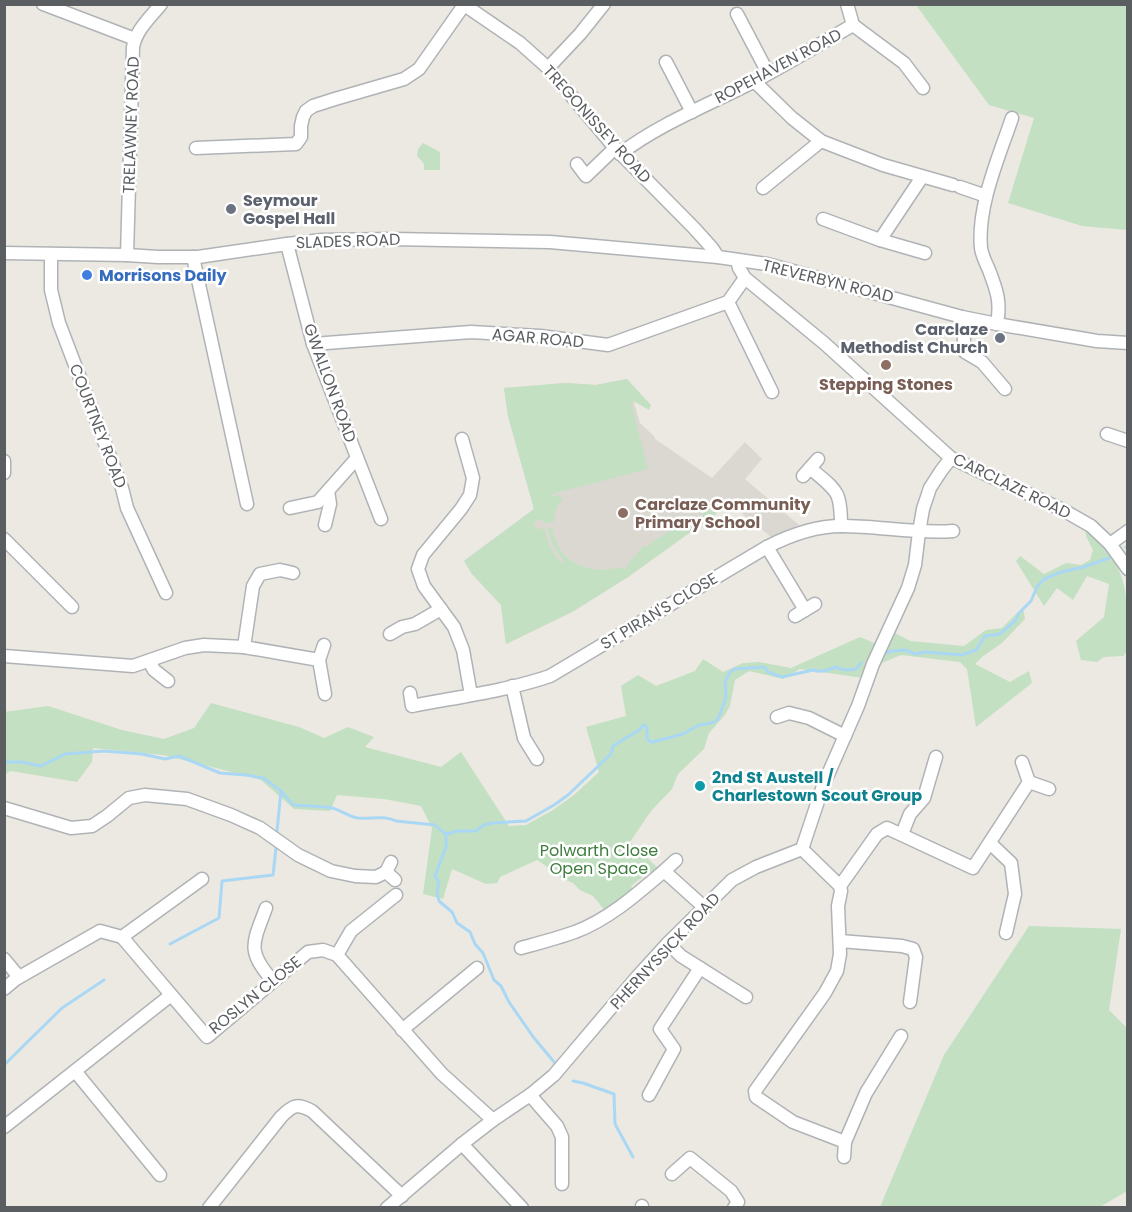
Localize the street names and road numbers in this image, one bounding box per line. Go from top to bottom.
street label: ROPEHAVEN ROAD [711,23,845,109]
street label: TRELAWNEY ROAD [117,56,145,194]
street label: TREGONISSEY ROAD [538,60,656,188]
street label: SLADES ROAD [295,228,401,254]
street label: TREVERBYN ROAD [760,254,896,308]
street label: GWALLON ROAD [298,320,362,446]
street label: AGAR ROAD [491,323,585,353]
street label: COURTNEY ROAD [64,360,132,492]
street label: CARCLAZE ROAD [949,448,1075,524]
street label: ST PIRAN'S CLOSE [596,567,722,655]
street label: PHERNYSSICK ROAD [605,887,725,1015]
street label: ROSLYN CLOSE [204,951,306,1039]

